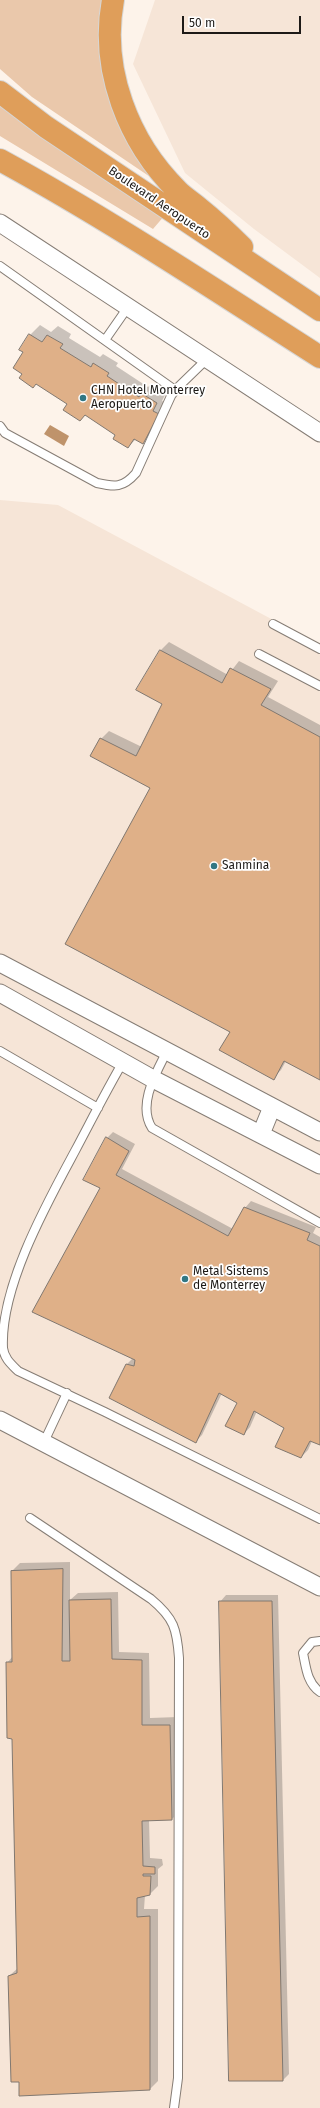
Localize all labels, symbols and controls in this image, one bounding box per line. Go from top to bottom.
scale bar [184,8,303,34]
text: 50 m [189,16,215,30]
street label: Boulevard Aeropuerto [106,164,212,242]
place label: CHN Hotel Monterrey Aeropuerto [91,384,205,412]
marker: CHN Hotel Monterrey Aeropuerto [78,393,88,403]
place label: Sanmina [222,859,269,873]
marker: Sanmina [209,861,219,871]
place label: Metal Sistems de Monterrey [193,1265,268,1293]
marker: Metal Sistems de Monterrey [180,1274,190,1284]

